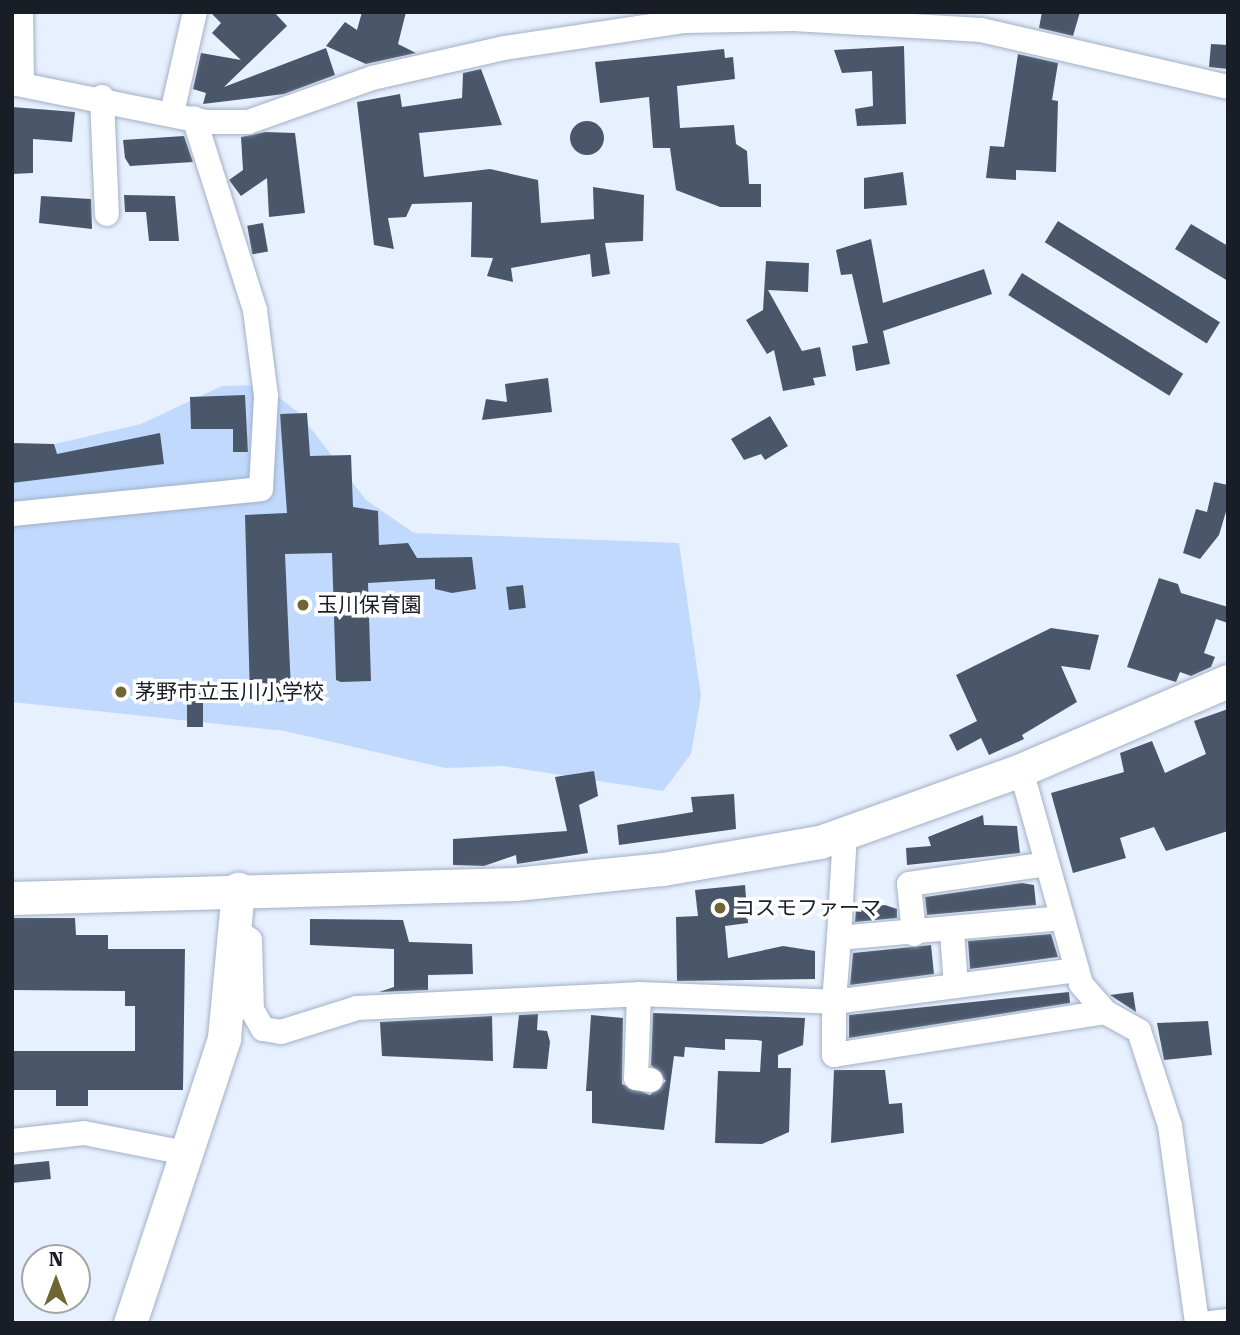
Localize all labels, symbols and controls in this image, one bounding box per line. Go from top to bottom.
place label: 玉川保育園 [317,592,422,618]
marker: 玉川保育園 [295,597,311,613]
place label: 茅野市立玉川小学校 [135,679,324,705]
marker: 茅野市立玉川小学校 [113,684,129,700]
place label: コスモファーマ [734,895,881,921]
marker: コスモファーマ [712,900,728,916]
north arrow [21,1244,91,1314]
text: N [49,1248,63,1271]

